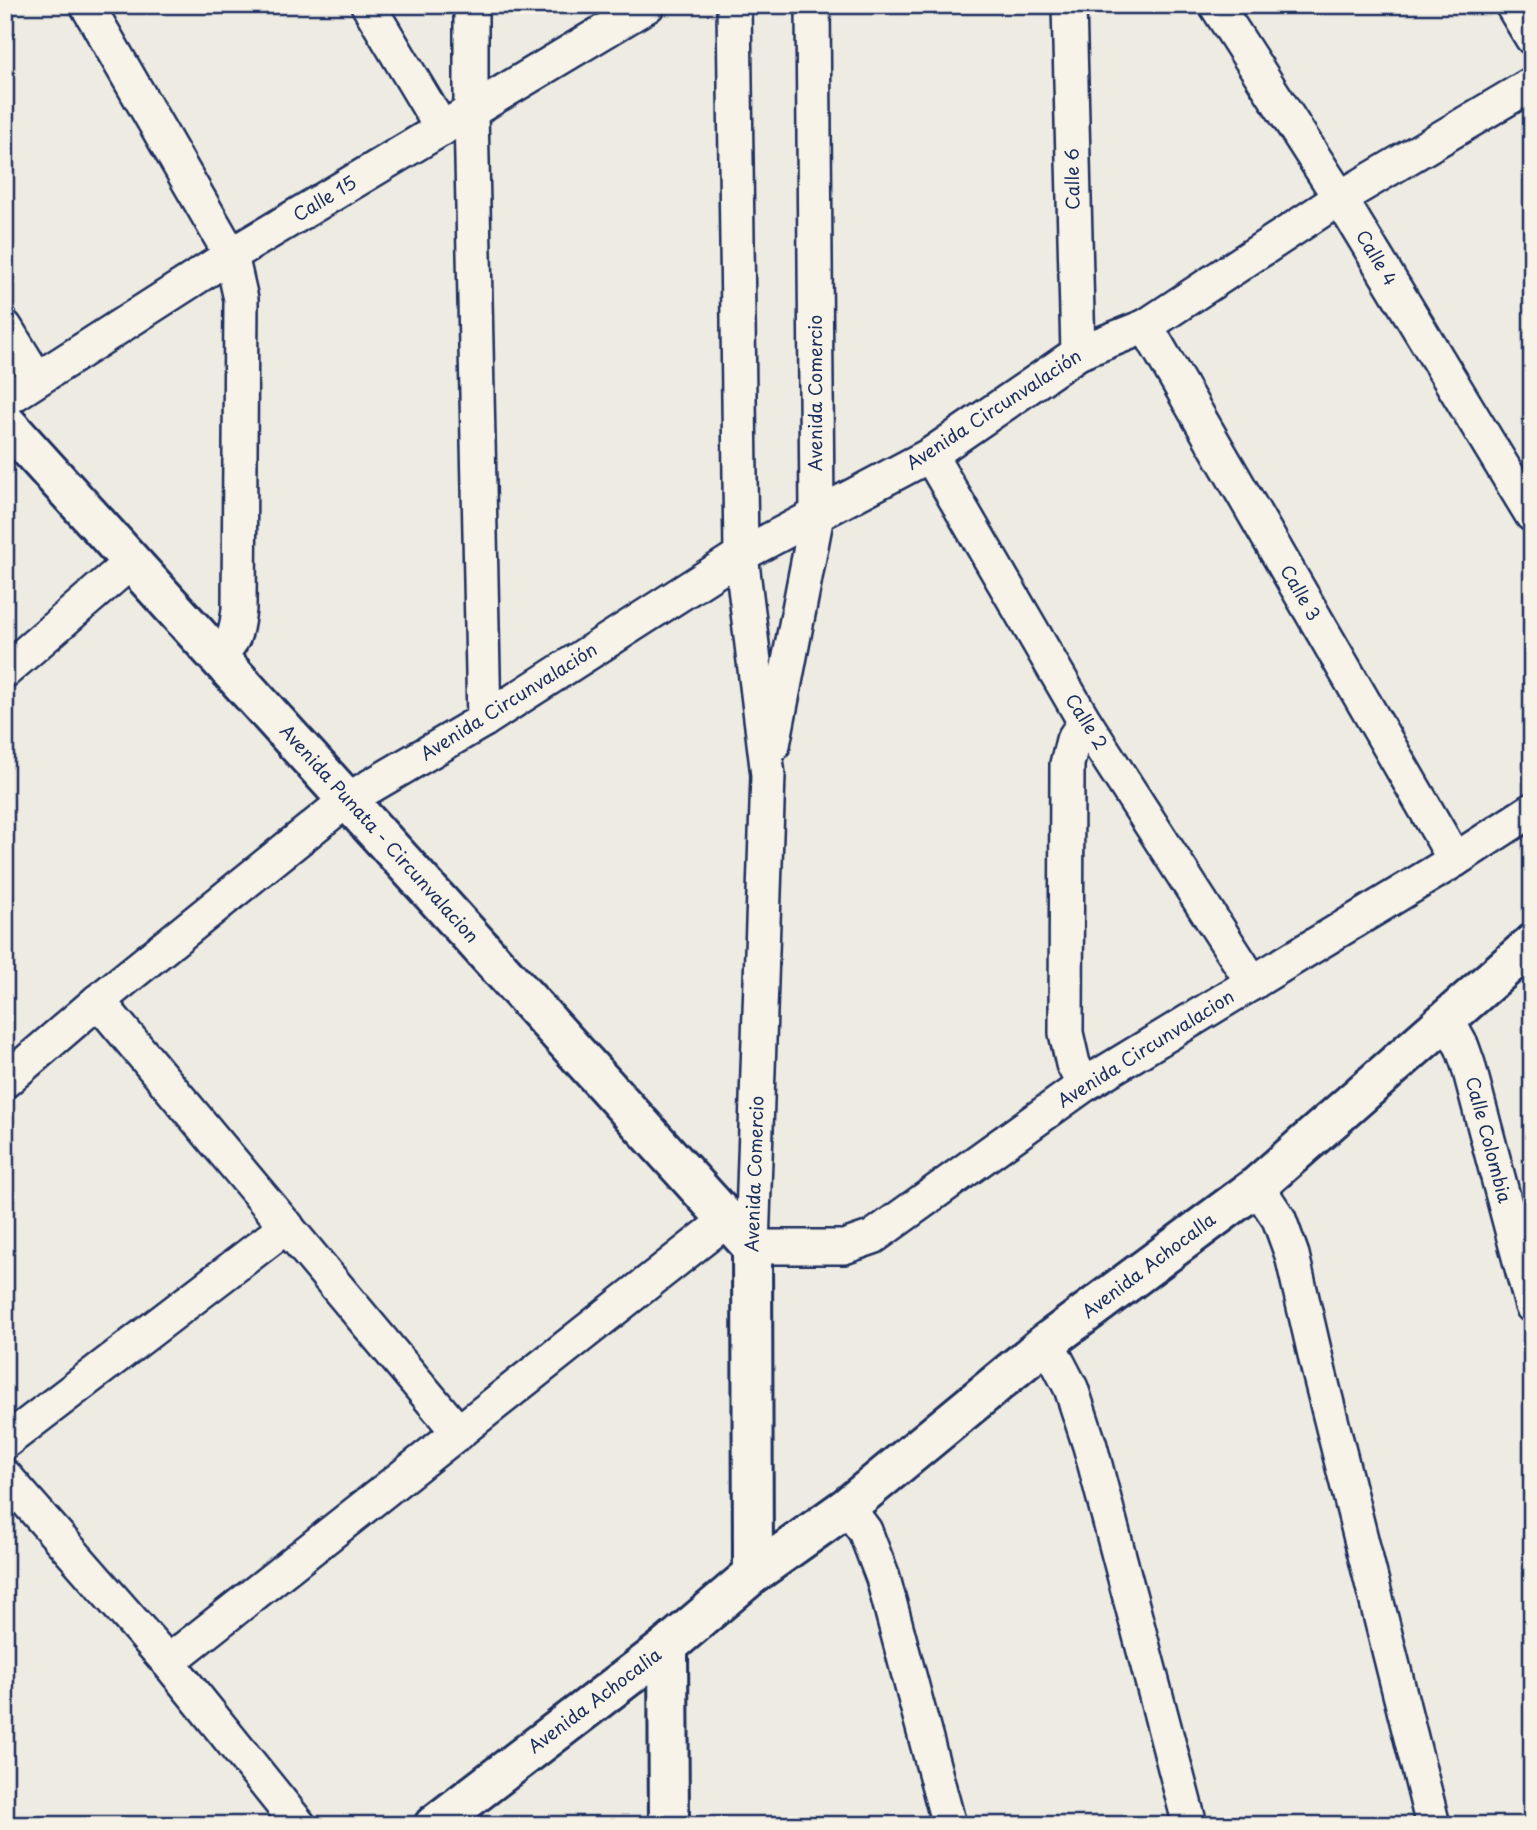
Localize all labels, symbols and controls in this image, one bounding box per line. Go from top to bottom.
street label: Calle 6 [1057,148,1086,210]
street label: Calle 15 [287,168,361,227]
street label: Calle 4 [1350,224,1405,290]
street label: Avenida Comercio [801,315,828,471]
street label: Avenida Circunvalación [900,342,1086,476]
street label: Calle 3 [1274,559,1328,625]
street label: Avenida Circunvalación [415,635,602,766]
street label: Calle 2 [1059,688,1115,755]
street label: Avenida Punata - Circunvalacion [274,718,486,948]
street label: Avenida Circunvalacion [1052,982,1239,1113]
street label: Calle Colombia [1460,1073,1519,1206]
street label: Avenida Comercio [737,1095,770,1253]
street label: Avenida Achocalla [1076,1205,1221,1324]
street label: Avenida Achocalia [522,1641,666,1759]

